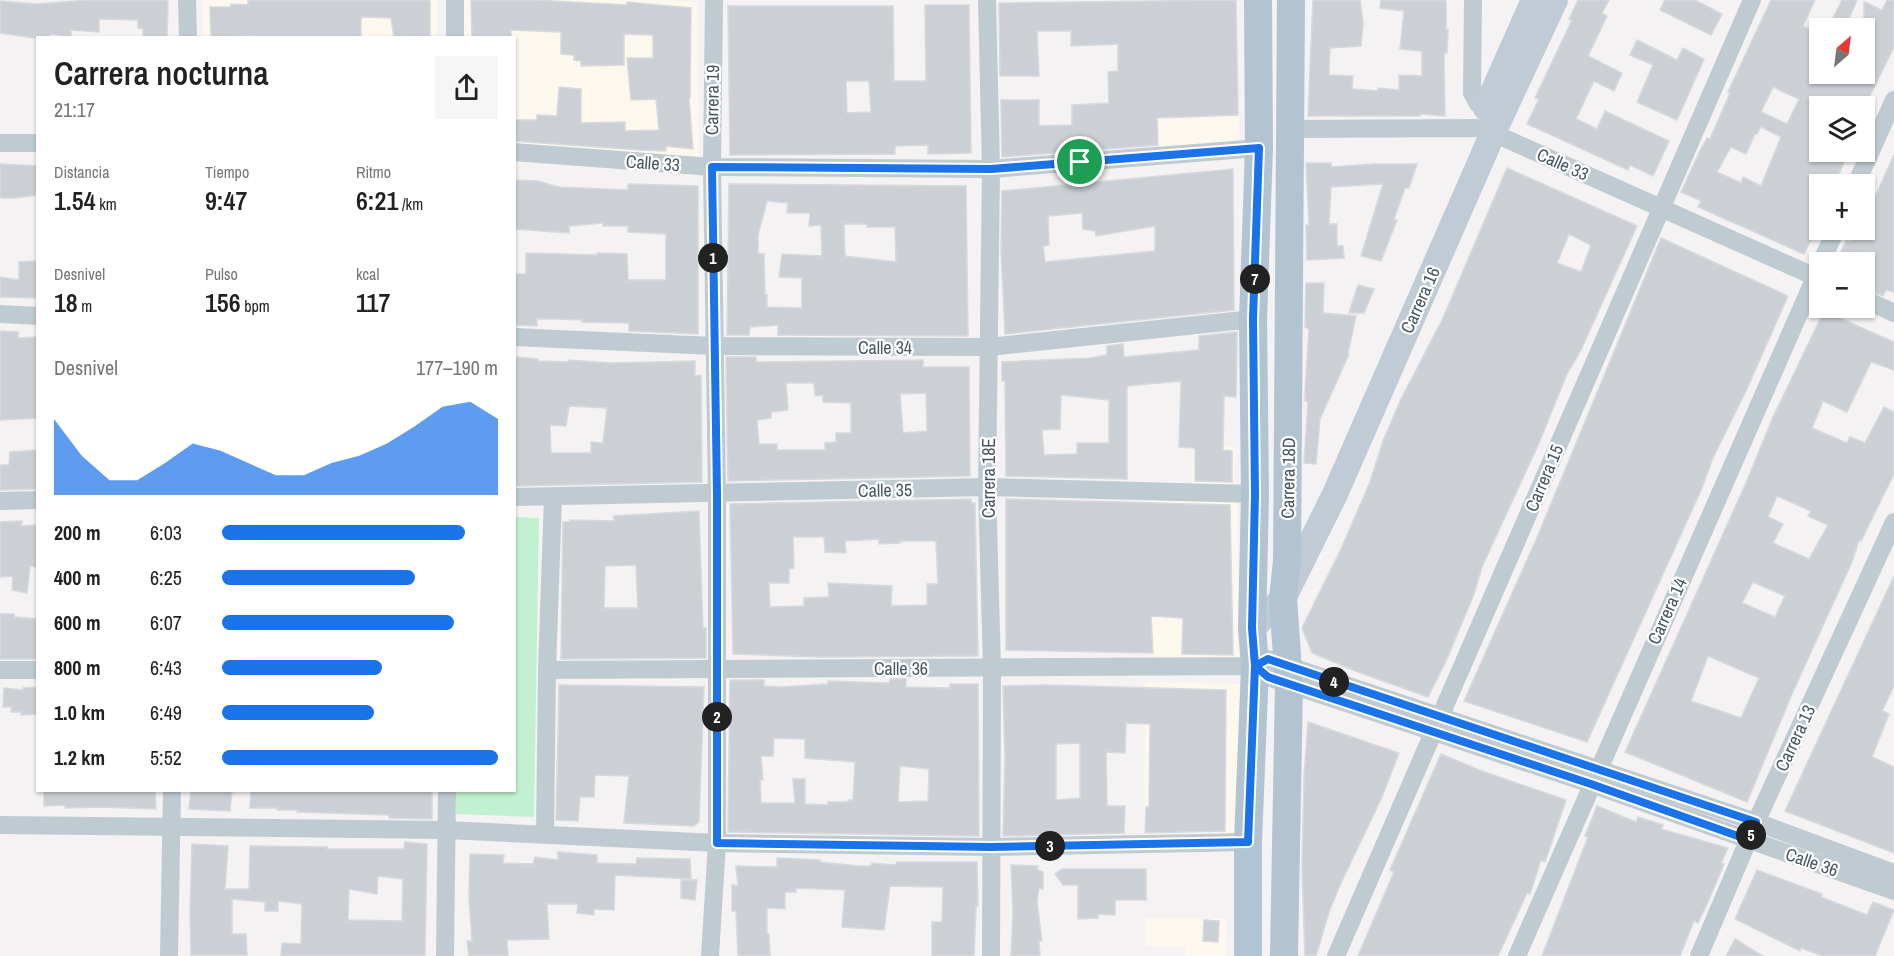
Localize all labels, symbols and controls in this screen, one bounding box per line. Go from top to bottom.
north arrow [1809,18,1875,84]
map controls [1809,18,1875,318]
text: Carrera nocturna [54,51,268,95]
button: share [435,56,498,119]
street label: Carrera 19 [699,65,725,135]
text: 21:17 [54,96,95,123]
button: layers [1809,96,1875,162]
pin [1054,136,1105,187]
street label: Calle 33 [1533,142,1593,186]
icon: arrive [1063,145,1096,178]
street label: Calle 33 [625,149,681,177]
text: Distancia [54,161,109,183]
text: Tiempo [205,161,249,183]
text: Ritmo [356,161,391,183]
button: + [1809,174,1875,240]
text: 1.54 [54,183,96,218]
text: 9:47 [205,183,247,218]
text: 6:21 [356,183,398,218]
text: km [96,193,117,215]
text: /km [398,193,423,215]
pin: 1 [698,243,728,273]
text: 1 [709,247,717,269]
button: − [1809,252,1875,318]
text: Desnivel [54,263,105,285]
text: Pulso [205,263,238,285]
text: kcal [356,263,379,285]
street label: Carrera 16 [1394,263,1446,337]
pin: 7 [1240,264,1270,294]
text: 7 [1251,268,1259,290]
text: 18 [54,285,78,320]
text: 156 [205,285,241,320]
text: 117 [356,285,390,320]
text: m [78,295,92,317]
text: bpm [241,295,270,317]
street label: Calle 34 [858,335,912,360]
text: Desnivel [54,354,118,381]
text: 177–190 m [416,354,498,381]
street label: Carrera 18D [1275,437,1301,519]
street label: Carrera 18E [976,438,1001,518]
street label: Carrera 15 [1519,441,1569,515]
street label: Calle 35 [858,477,912,503]
text: 200 m [54,519,101,546]
text: 6:03 [150,519,182,546]
text: 400 m [54,564,101,591]
text: 6:25 [150,564,182,591]
street label: Carrera 14 [1641,574,1693,648]
text: 600 m [54,609,101,636]
text: 6:07 [150,609,182,636]
text: 800 m [54,654,101,681]
text: 6:43 [150,654,182,681]
street label: Calle 36 [874,656,928,681]
pin: 4 [1319,667,1349,697]
text: 4 [1330,671,1338,693]
text: 1.0 km [54,699,105,726]
text: 6:49 [150,699,182,726]
street label: Carrera 13 [1769,701,1821,775]
pin: 2 [702,702,732,732]
text: 2 [713,706,721,728]
text: 1.2 km [54,744,105,771]
text: 5:52 [150,744,182,771]
pin: 5 [1736,820,1766,850]
text: 5 [1747,824,1755,846]
pin: 3 [1035,831,1065,861]
text: 3 [1046,835,1054,857]
street label: Calle 36 [1782,841,1842,883]

